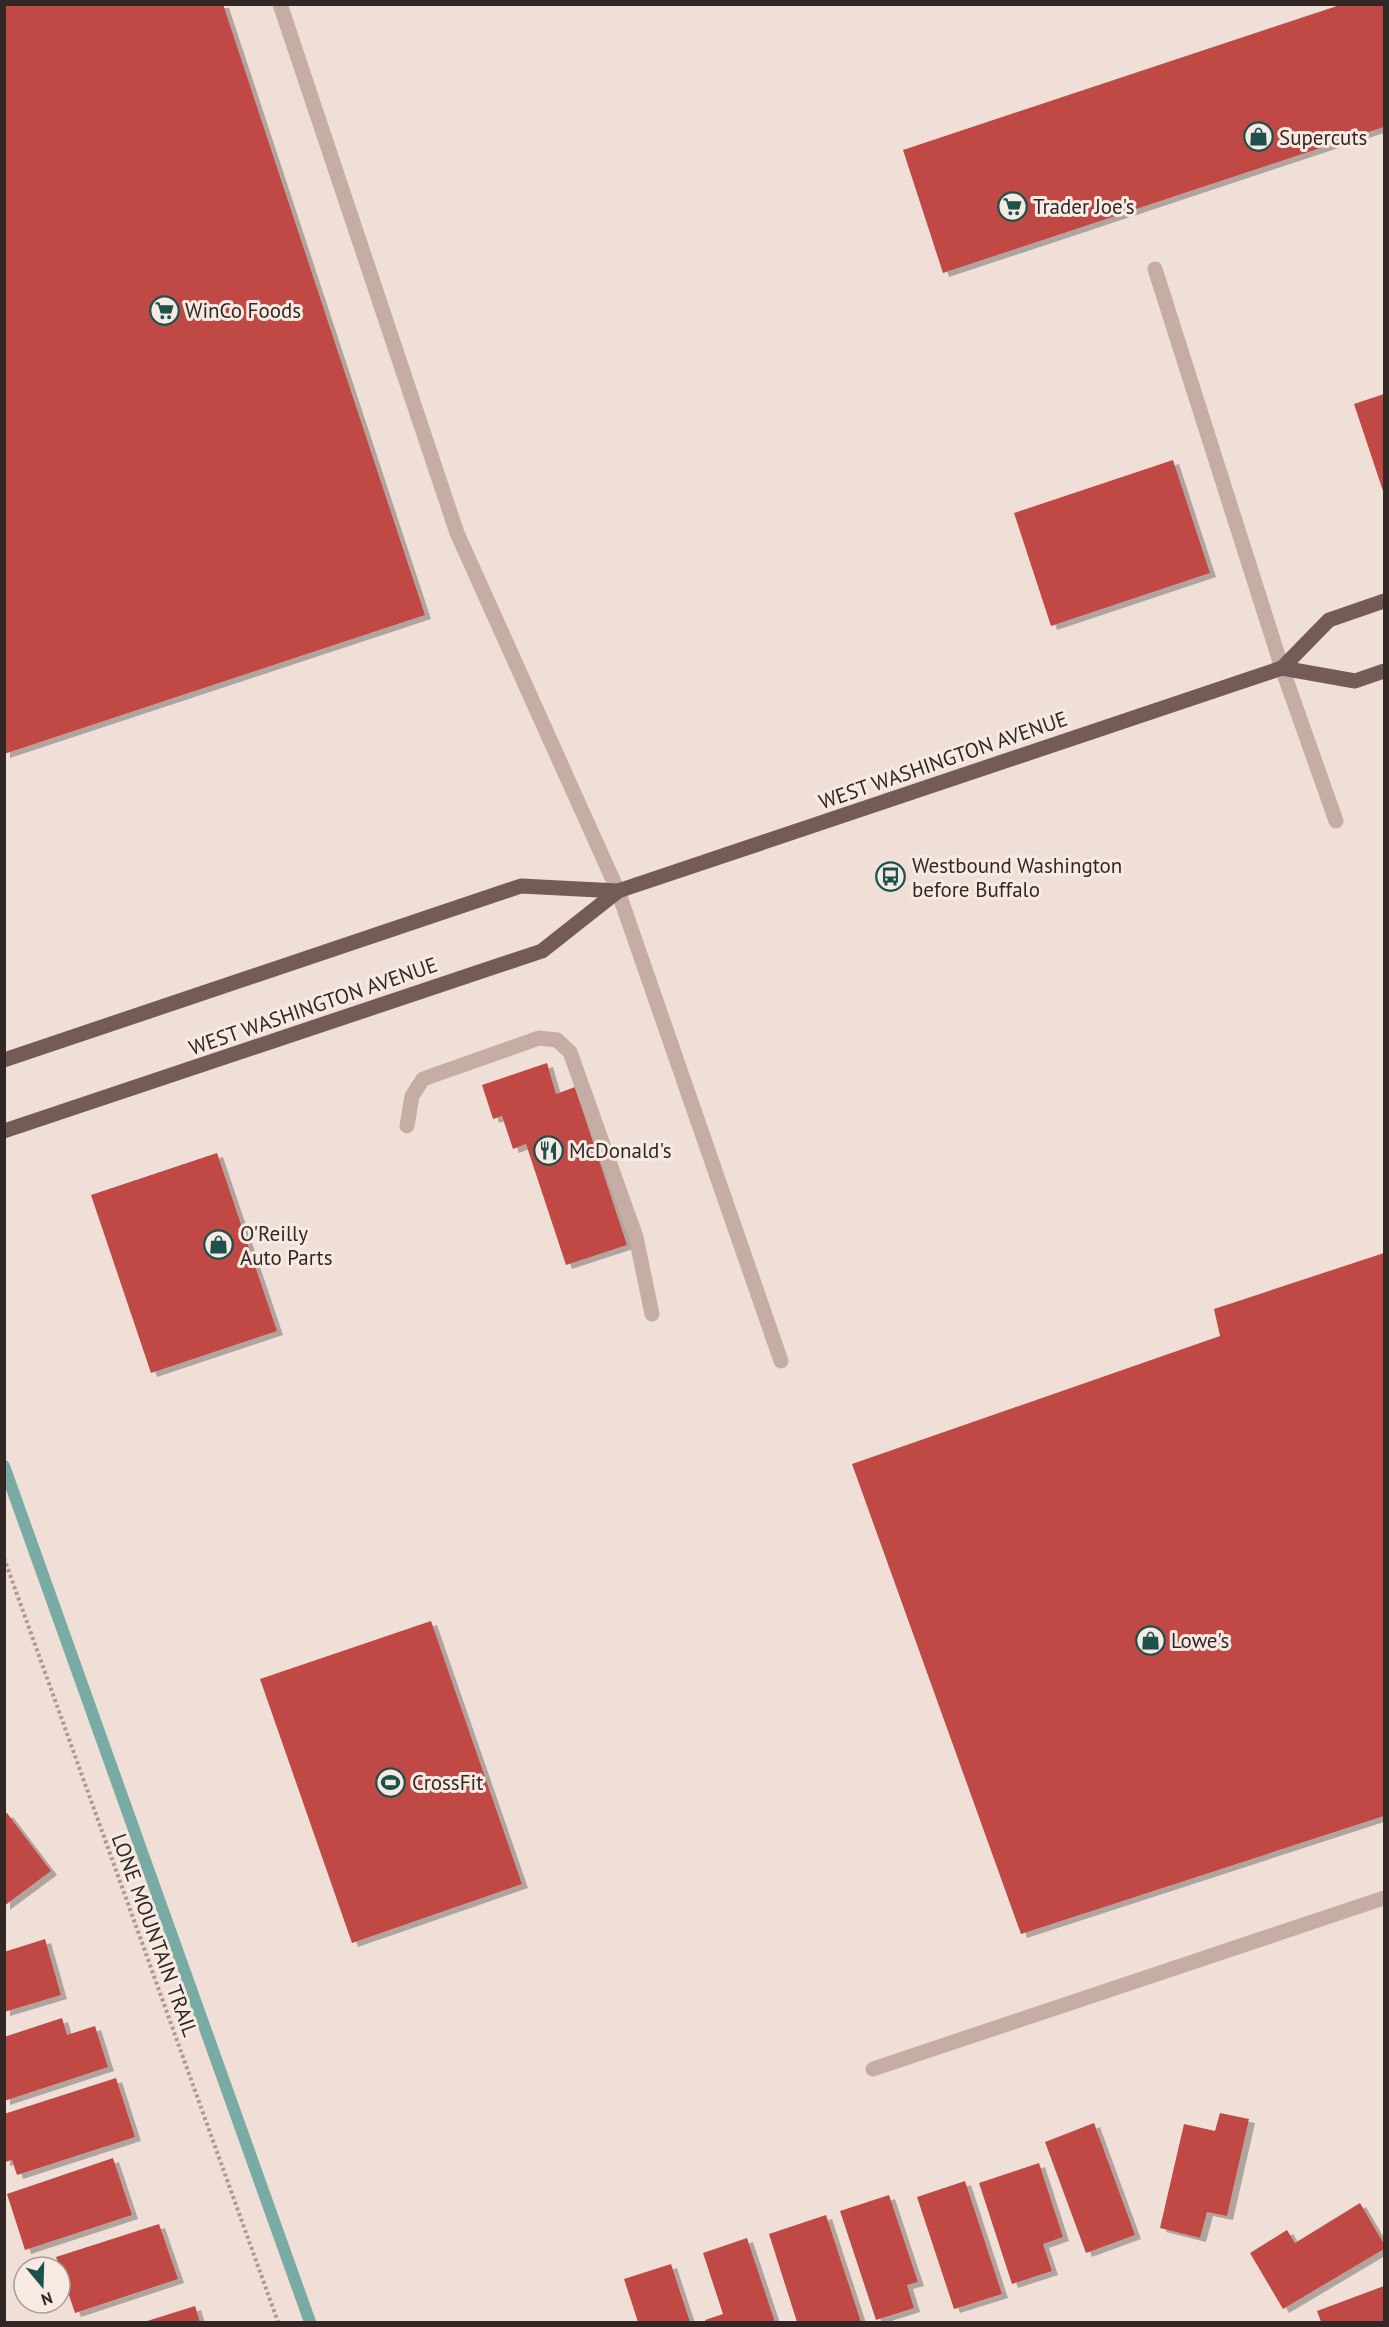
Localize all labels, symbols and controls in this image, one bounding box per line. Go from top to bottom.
shop icon: Supercuts [1242,121,1274,153]
place label: Supercuts [1279,124,1367,151]
supermarket icon: Trader Joe's [996,190,1028,222]
place label: Trader Joe's [1033,193,1135,220]
supermarket icon: WinCo Foods [148,294,180,326]
place label: WinCo Foods [185,297,301,324]
street label: WEST WASHINGTON AVENUE [815,705,1071,815]
place label: Westbound Washington before Buffalo [912,852,1122,903]
bus stop icon: Westbound Washington before Buffalo [875,861,907,893]
street label: WEST WASHINGTON AVENUE [185,951,441,1061]
restaurant icon: McDonald's [532,1134,564,1166]
place label: McDonald's [569,1137,672,1164]
place label: O'Reilly Auto Parts [240,1220,333,1271]
shop icon: O'Reilly Auto Parts [203,1229,235,1261]
shop icon: Lowe's [1134,1624,1166,1656]
place label: Lowe's [1171,1627,1229,1654]
sports icon: CrossFit [375,1766,407,1798]
place label: CrossFit [412,1769,483,1796]
street label: LONE MOUNTAIN TRAIL [106,1830,204,2040]
north arrow [12,2255,72,2315]
text: N [39,2288,55,2310]

